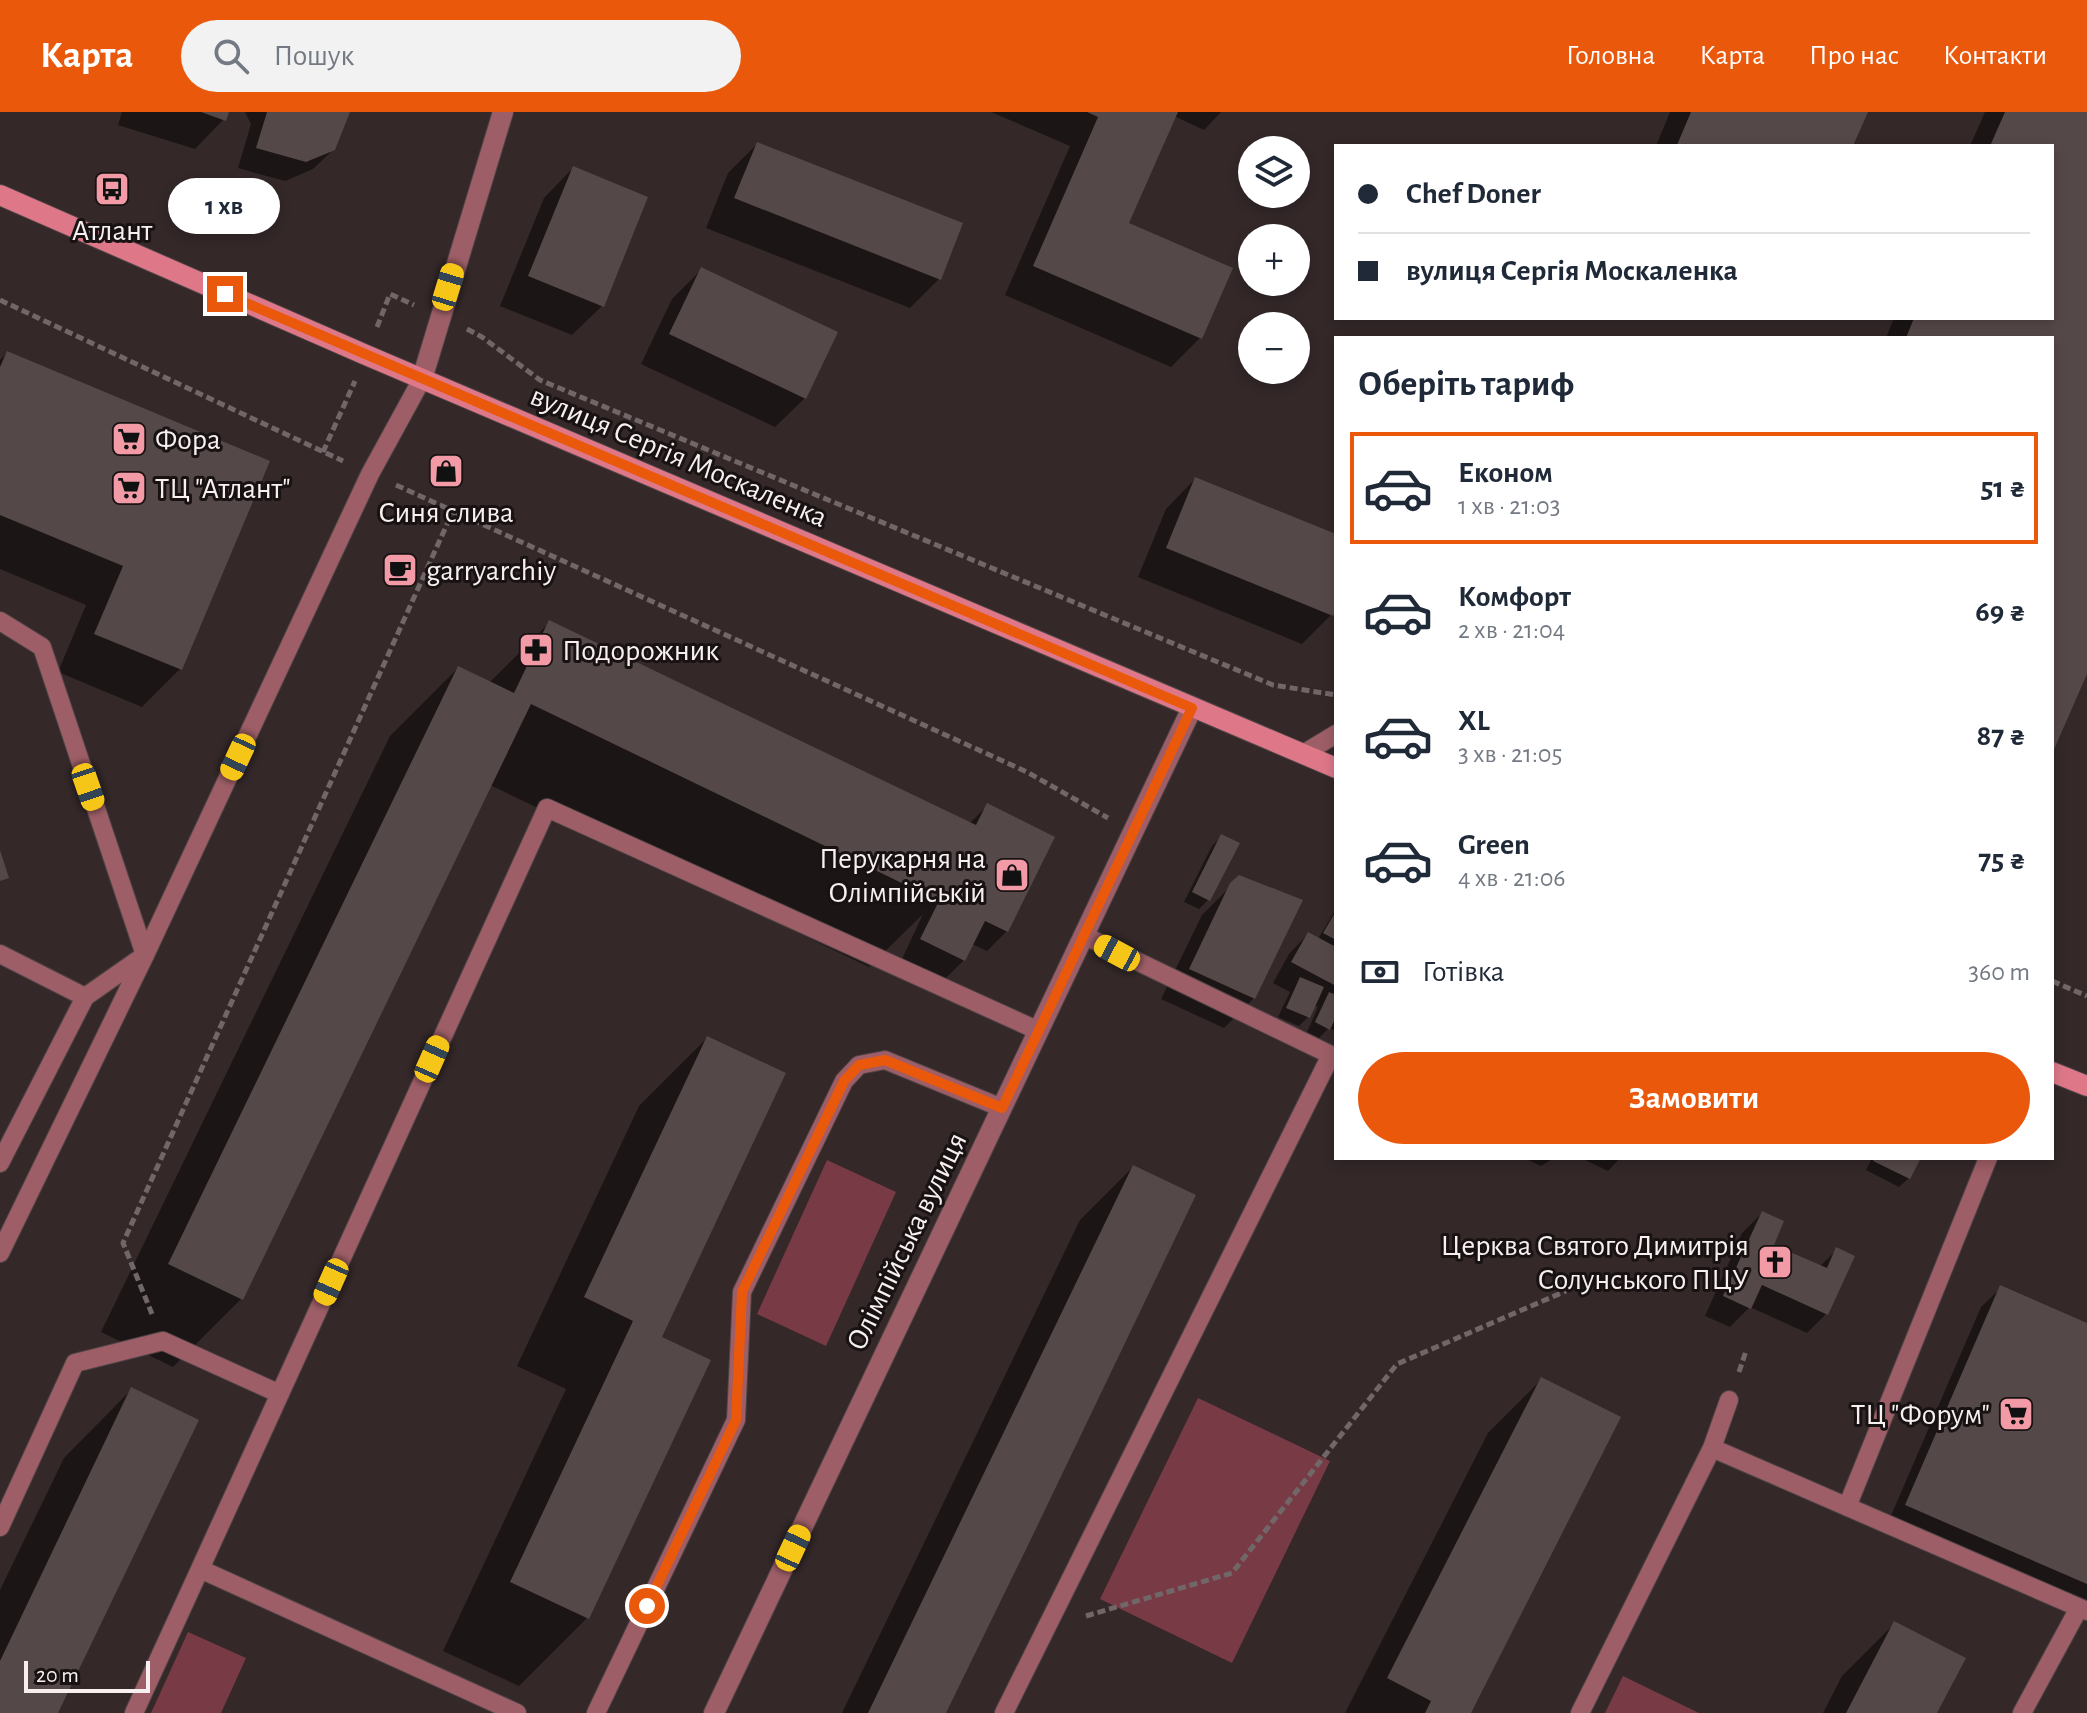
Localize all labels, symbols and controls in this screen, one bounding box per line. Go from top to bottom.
search box [181,20,741,92]
icon: search [209,34,253,78]
text: Карта [40,37,133,75]
text: Пошук [273,41,354,71]
text: Головна [1566,42,1655,70]
text: Карта [1699,42,1765,70]
text: Про нас [1809,42,1899,70]
text: Контакти [1943,42,2047,70]
map controls [1238,136,1310,384]
button: layers [1238,136,1310,208]
bus stop icon: Атлант [93,170,131,208]
callout: 1 хв [169,178,281,234]
text: Chef Doner [1406,179,1541,209]
text: 1 хв [205,193,243,219]
place label: Атлант [72,216,153,246]
button: + [1238,224,1310,296]
text: вулиця Сергія Москаленка [1406,256,1738,286]
car [430,261,466,313]
route end [207,276,243,312]
button: − [1238,312,1310,384]
text: Оберіть тариф [1358,366,1574,402]
street label: вулиця Сергія Москаленка [526,381,831,533]
supermarket icon: Фора [110,420,148,458]
place label: Фора [155,425,221,455]
shop icon: Синя слива [427,452,465,490]
icon: car [1362,452,1434,524]
text: Економ [1458,458,1553,488]
supermarket icon: ТЦ "Атлант" [110,469,148,507]
text: 51 ₴ [1980,473,2026,503]
place label: ТЦ "Атлант" [155,474,291,504]
text: 1 хв · 21:03 [1458,493,1561,519]
place label: Синя слива [378,498,514,528]
cafe icon: garryarchiy [381,551,419,589]
place label: garryarchiy [426,556,556,586]
icon: car [1362,576,1434,648]
text: Комфорт [1458,582,1571,612]
text: 69 ₴ [1975,597,2026,627]
text: 2 хв · 21:04 [1458,617,1565,643]
pharmacy icon: Подорожник [517,631,555,669]
place label: Подорожник [562,636,719,666]
icon: car [1362,700,1434,772]
text: XL [1458,706,1490,736]
text: 87 ₴ [1976,721,2026,751]
car [217,730,259,784]
text: 3 хв · 21:05 [1458,741,1562,767]
car [69,760,107,814]
icon: car [1362,824,1434,896]
text: Green [1458,830,1530,860]
place label: Перукарня на Олімпійській [819,844,986,908]
text: 75 ₴ [1978,845,2026,875]
shop icon: Перукарня на Олімпійській [993,856,1031,894]
text: 4 хв · 21:06 [1458,865,1566,891]
car [1090,931,1144,975]
icon: cash [1358,950,1402,994]
text: Готівка [1422,957,1505,987]
text: 360 m [1968,959,2030,985]
car [411,1032,453,1086]
button: Замовити [1358,1052,2030,1144]
street label: Олімпійська вулиця [841,1128,973,1355]
place label: Церква Святого Димитрія Солунського ПЦУ [1441,1231,1749,1295]
church icon: Церква Святого Димитрія Солунського ПЦУ [1756,1243,1794,1281]
car [310,1255,352,1309]
supermarket icon: ТЦ "Форум" [1997,1395,2035,1433]
place label: ТЦ "Форум" [1851,1400,1990,1430]
car [772,1521,814,1575]
route start [629,1588,665,1624]
scale bar [24,1657,150,1693]
text: 20 m [36,1664,79,1686]

